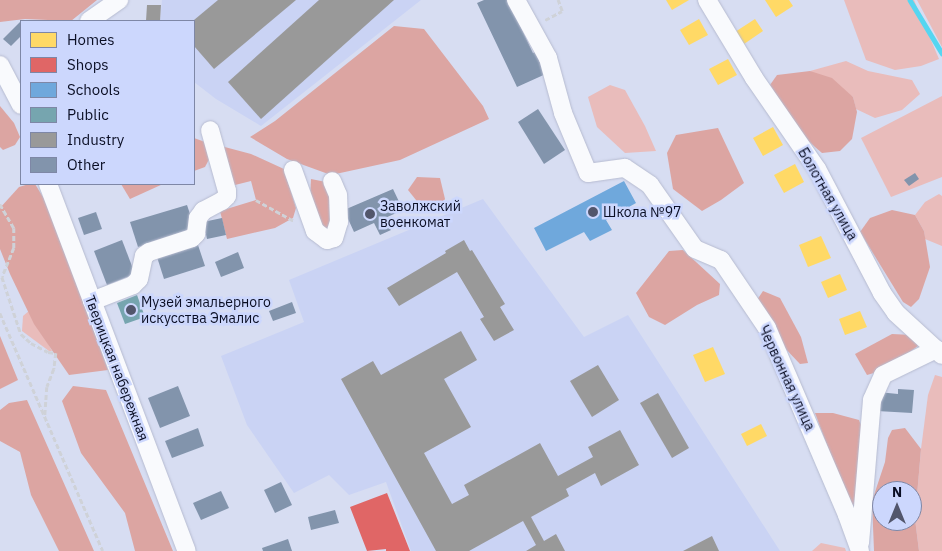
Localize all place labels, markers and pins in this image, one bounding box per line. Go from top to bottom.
place label: Заволжский военкомат [380,198,461,230]
place label: Школа №97 [603,204,682,220]
marker: Школа №97 [587,206,599,218]
marker: Заволжский военкомат [364,208,376,220]
place label: Музей эмальерного искусства Эмалис [141,294,271,326]
marker: Музей эмальерного искусства Эмалис [125,304,137,316]

